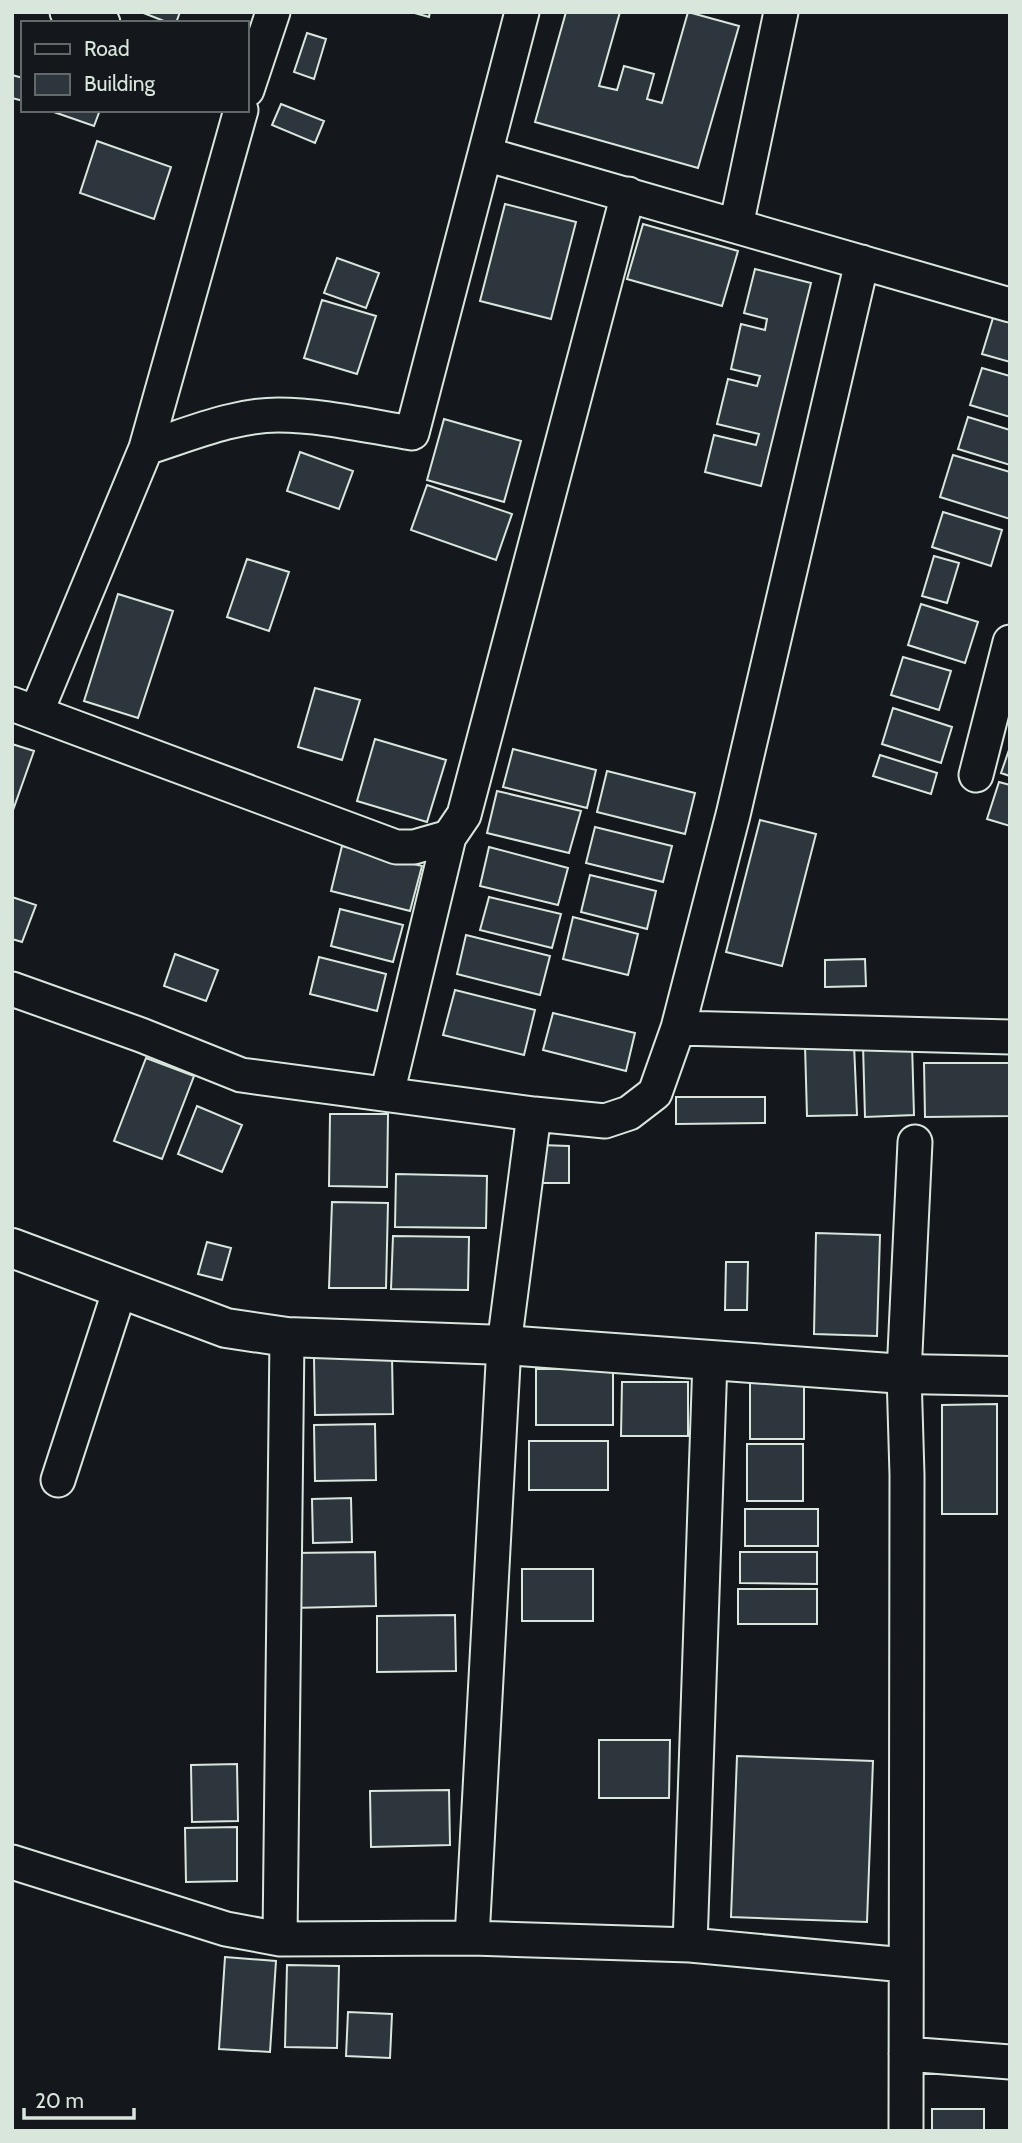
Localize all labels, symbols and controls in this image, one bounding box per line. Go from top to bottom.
legend [21,21,248,112]
text: Road [84,36,130,61]
text: Building [84,71,156,96]
scale bar [24,2076,135,2120]
text: 20 m [35,2088,84,2113]

